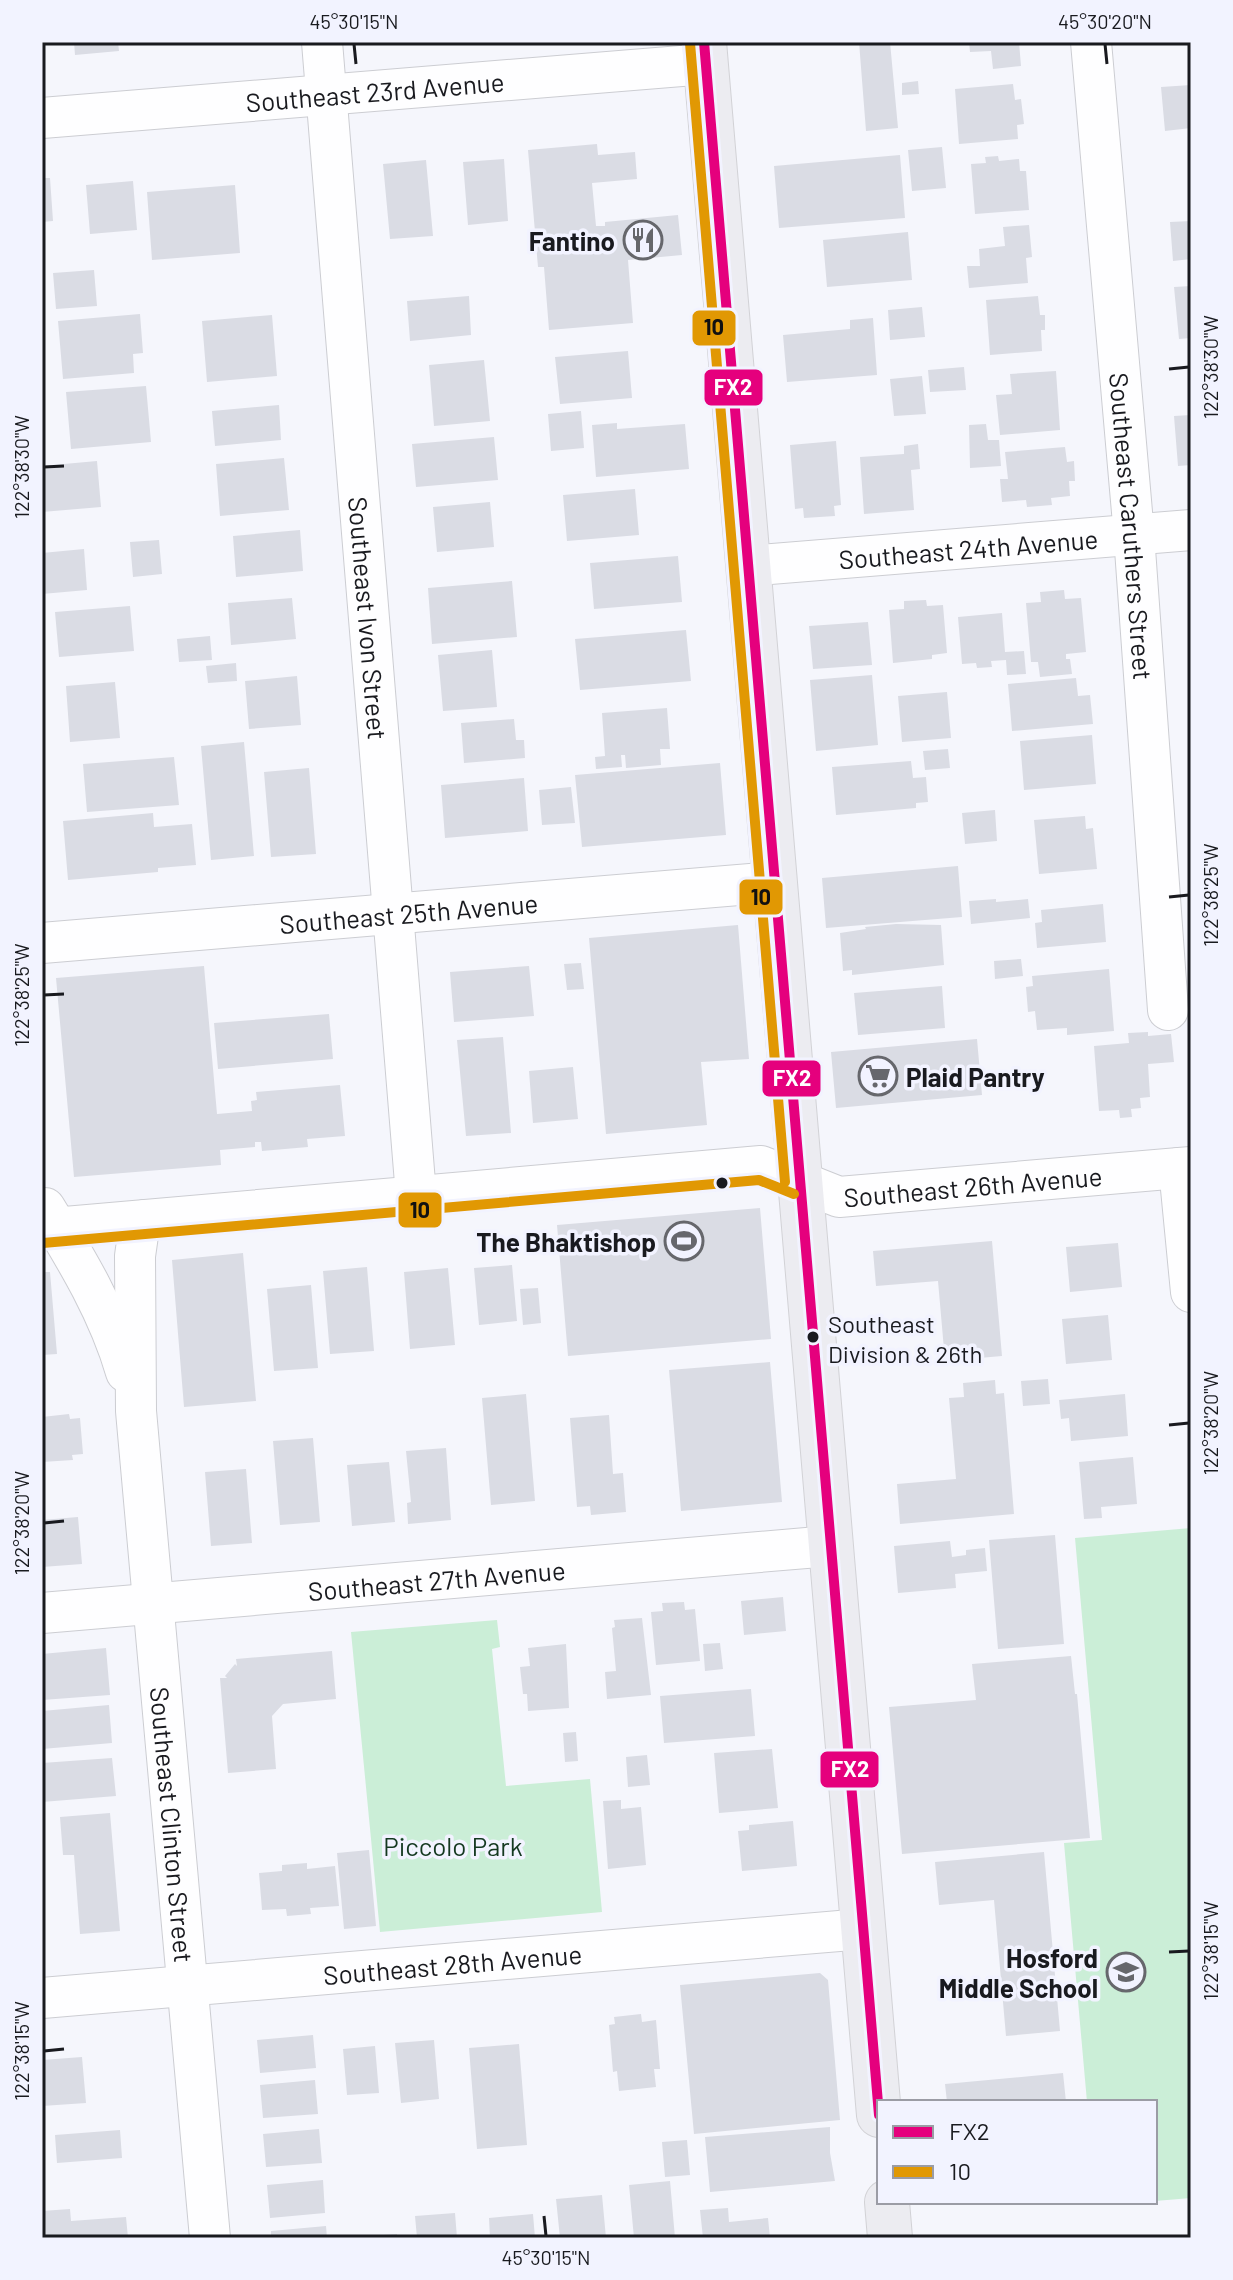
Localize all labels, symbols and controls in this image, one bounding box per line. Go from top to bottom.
text: 45°30'15"N [309,9,399,33]
text: 45°30'20"N [1058,9,1152,33]
street label: Southeast 23rd Avenue [244,65,505,117]
restaurant icon: Fantino [622,219,664,261]
place label: Fantino [529,225,615,256]
line badge: 10 [691,309,737,347]
text: 10 [704,313,724,339]
text: 122°38'30"W [1198,315,1222,419]
line badge: FX2 [703,368,764,407]
street label: Southeast Caruthers Street [1104,371,1160,681]
text: FX2 [714,373,752,399]
text: 122°38'30"W [9,415,33,519]
street label: Southeast Ivon Street [344,495,394,741]
street label: Southeast 24th Avenue [837,522,1099,574]
text: 122°38'25"W [1198,843,1222,947]
line badge: 10 [738,878,784,916]
text: 10 [751,883,771,909]
street label: Southeast 25th Avenue [278,886,539,939]
text: 122°38'25"W [9,943,33,1047]
supermarket icon: Plaid Pantry [857,1055,899,1097]
line badge: FX2 [761,1059,822,1098]
place label: Plaid Pantry [906,1061,1045,1092]
text: FX2 [773,1064,811,1090]
street label: Southeast 26th Avenue [842,1159,1103,1212]
unlabelled marker [714,1175,730,1191]
line badge: 10 [397,1191,443,1229]
text: 10 [410,1196,430,1222]
sports icon: The Bhaktishop [663,1220,705,1262]
place label: The Bhaktishop [476,1226,656,1257]
place label: Southeast Division & 26th [828,1309,982,1368]
marker: Southeast Division & 26th [805,1329,821,1345]
text: 122°38'20"W [1198,1370,1222,1475]
text: 122°38'20"W [9,1470,33,1575]
street label: Southeast 27th Avenue [307,1553,567,1606]
street label: Southeast Clinton Street [145,1685,201,1964]
line badge: FX2 [819,1750,880,1789]
text: FX2 [831,1755,869,1781]
park label: Piccolo Park [383,1830,523,1861]
text: 122°38'15"W [1198,1901,1222,2001]
street label: Southeast 28th Avenue [322,1937,583,1990]
place label: Hosford Middle School [939,1942,1098,2003]
school or university icon: Hosford Middle School [1105,1951,1147,1993]
text: 122°38'15"W [9,2001,33,2101]
legend [877,2100,1157,2204]
text: FX2 [949,2116,990,2145]
text: 10 [949,2156,971,2185]
text: 45°30'15"N [501,2245,591,2269]

